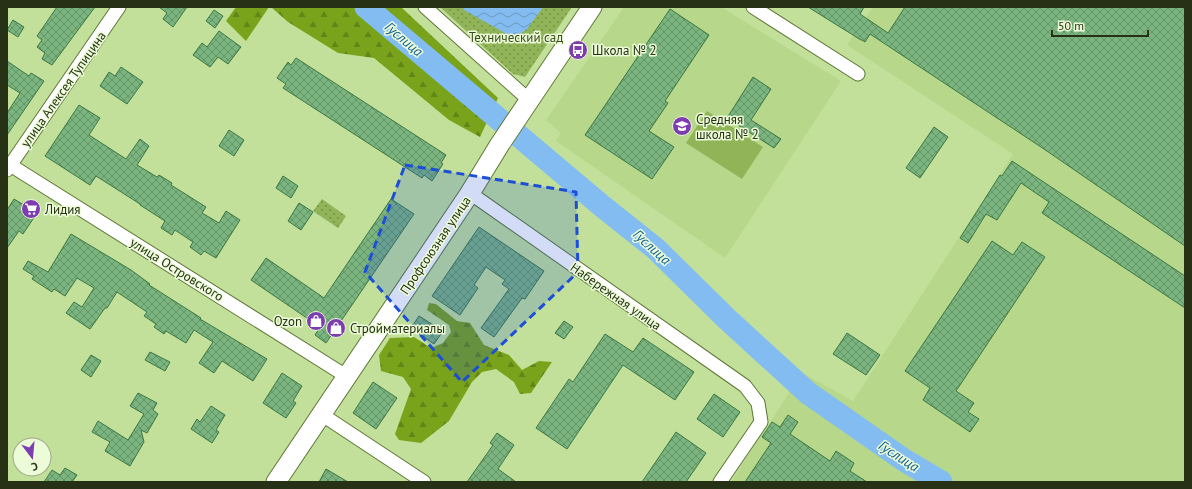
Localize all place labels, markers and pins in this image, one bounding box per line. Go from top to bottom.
bus stop icon: Школа № 2 [567,39,589,61]
place label: Школа № 2 [592,42,657,59]
place label: Средняя школа № 2 [696,111,759,143]
school or university icon: Средняя школа № 2 [671,115,693,137]
supermarket icon: Лидия [20,198,42,220]
place label: Лидия [44,201,81,218]
shop icon: Ozon [305,310,327,332]
place label: Ozon [274,313,302,330]
shop icon: Стройматериалы [325,317,347,339]
place label: Стройматериалы [350,320,445,337]

